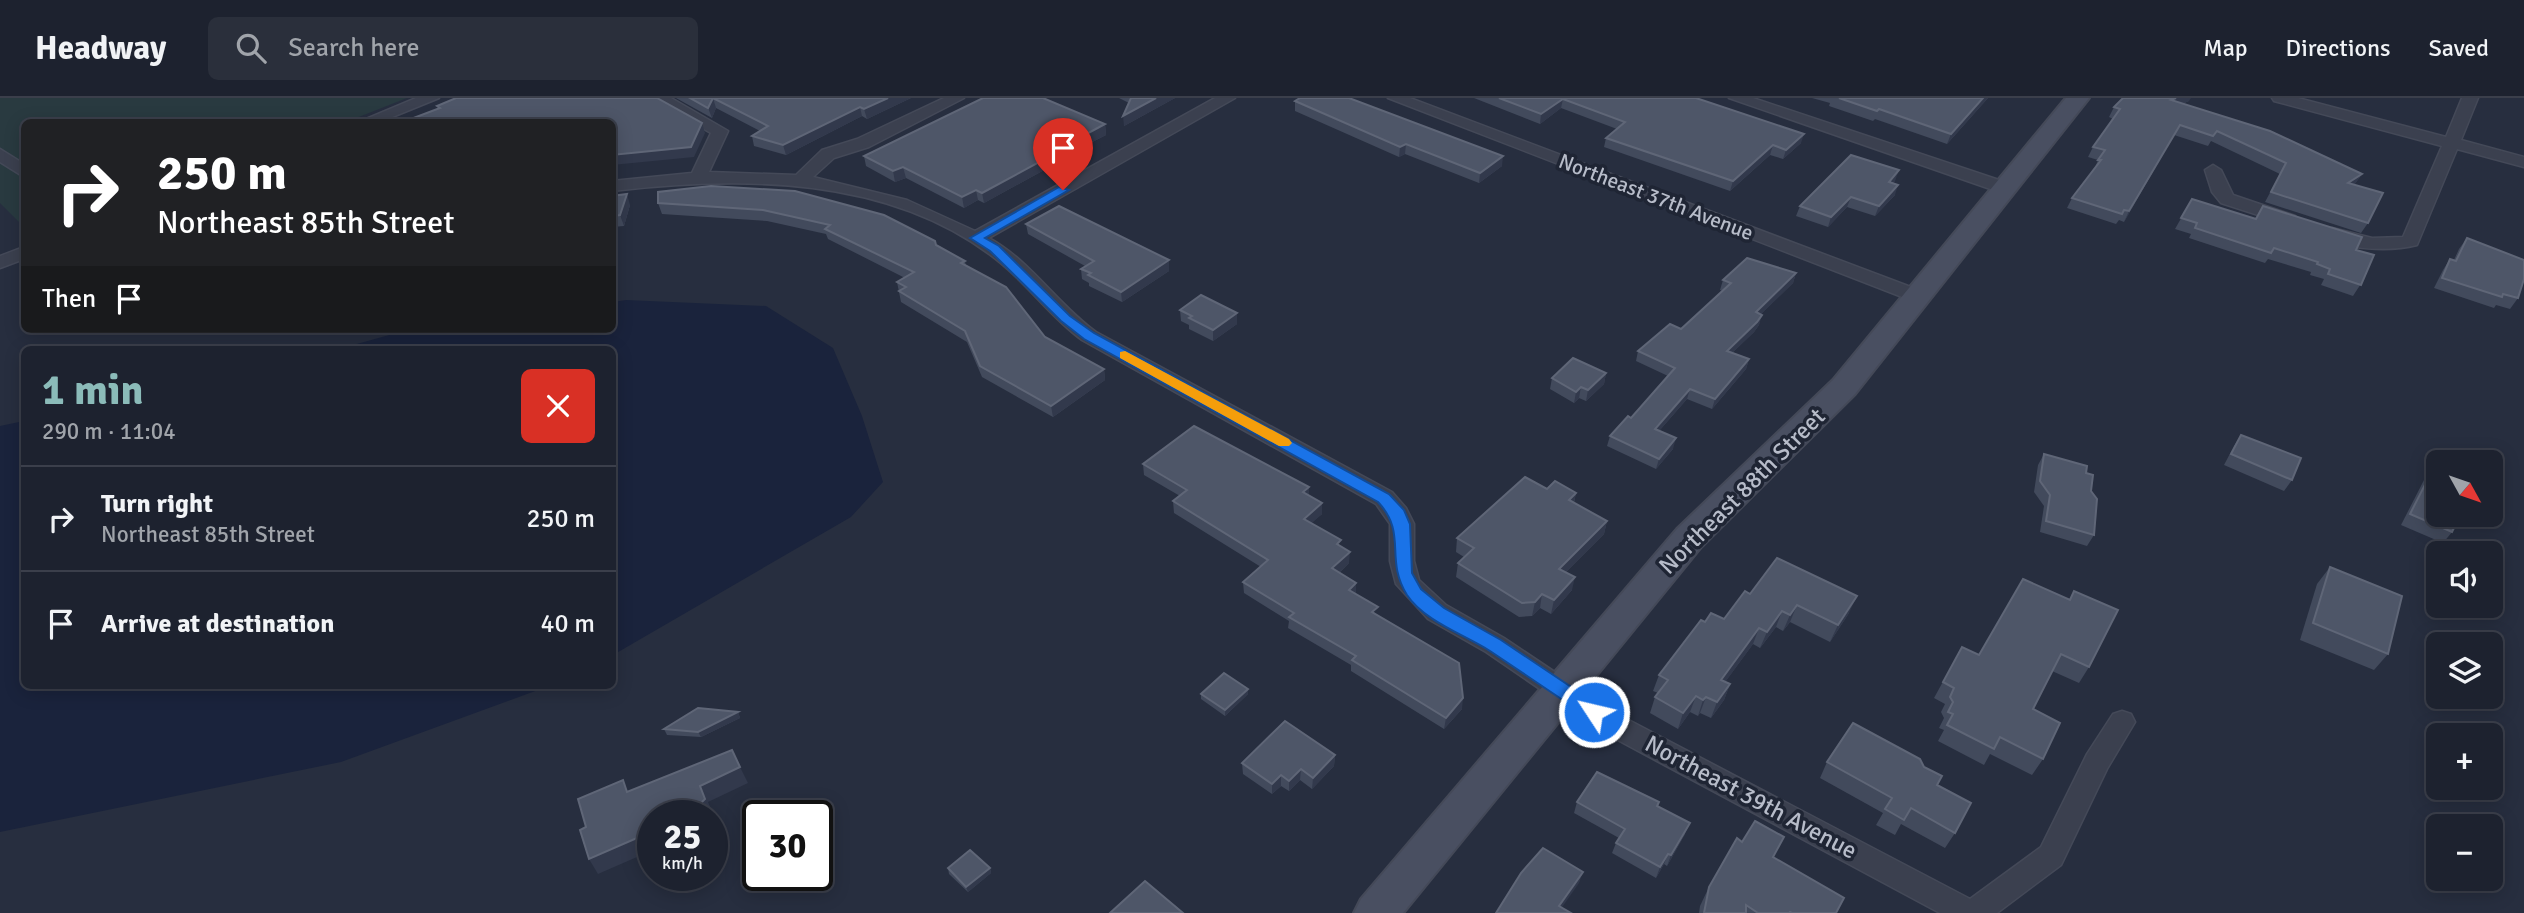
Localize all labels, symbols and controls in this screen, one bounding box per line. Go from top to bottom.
search box [208,17,698,80]
text: Headway [35,28,166,69]
icon: search [232,29,270,67]
text: Search here [288,32,419,64]
text: Map [2203,33,2248,63]
text: Directions [2286,33,2391,63]
text: Saved [2429,33,2489,63]
pin [1033,118,1093,190]
icon: arrive [1044,129,1082,167]
text: 250 m [157,143,287,203]
icon: right [42,147,133,238]
street label: Northeast 37th Avenue [1555,148,1757,246]
text: Northeast 85th Street [157,203,455,242]
icon: arrive [110,280,148,318]
text: Then [42,283,96,315]
text: 1 min [42,365,143,416]
button: close [521,369,595,443]
street label: Northeast 88th Street [1652,401,1832,581]
text: 290 m · 11:04 [42,417,176,446]
north arrow [2426,450,2502,527]
map controls [2426,450,2503,891]
text: Turn right [101,488,213,520]
icon: right [42,500,80,538]
text: 250 m [526,503,595,535]
text: Northeast 85th Street [101,520,315,549]
button: sound [2426,541,2503,618]
icon: arrive [42,605,80,643]
text: Arrive at destination [101,608,334,640]
text: 40 m [540,608,595,640]
button: layers [2426,632,2503,709]
position arrow [1557,675,1631,749]
button: + [2426,723,2503,800]
street label: Northeast 39th Avenue [1640,728,1862,866]
speed limit sign: 30 [742,800,833,891]
button: − [2426,814,2503,891]
text: 25 [664,815,701,858]
text: km/h [662,852,703,874]

